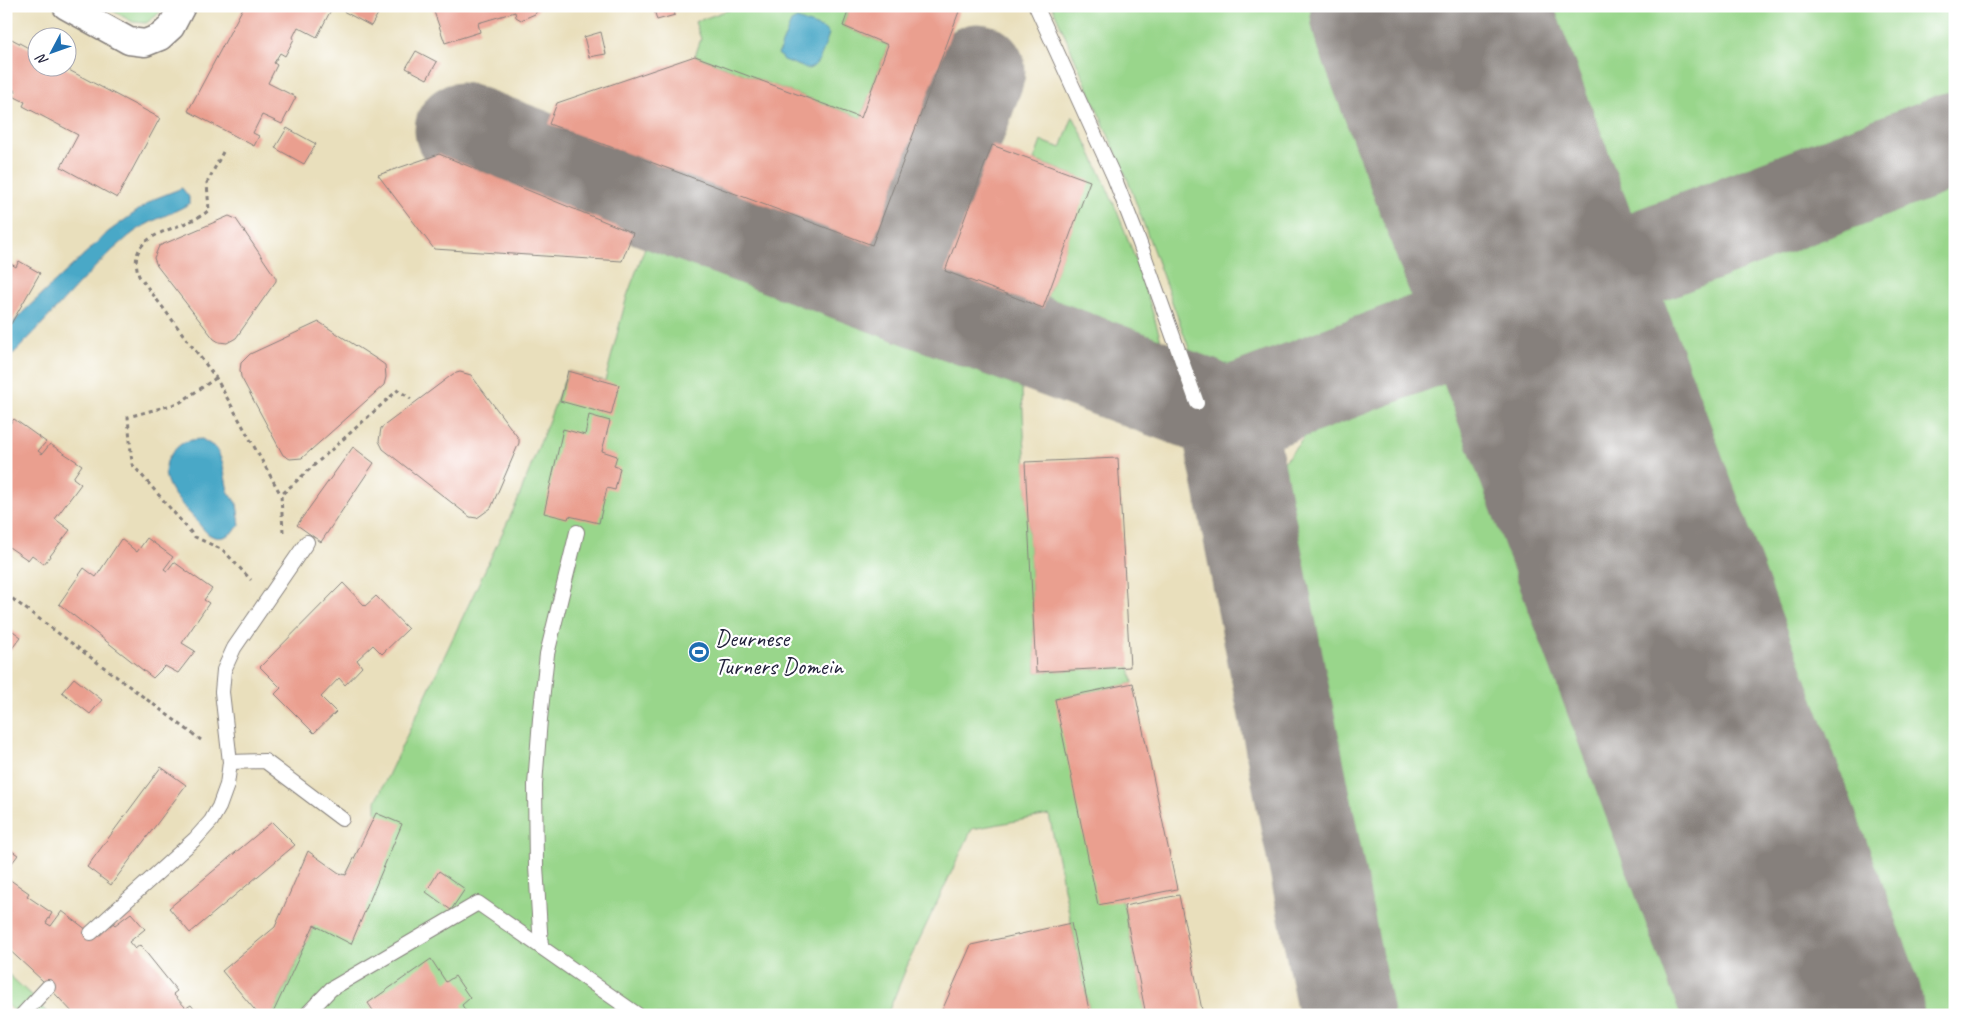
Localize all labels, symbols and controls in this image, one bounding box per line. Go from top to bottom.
north arrow [28,28,78,78]
text: N [32,50,52,69]
place label: Deurnese Turners Domein [715,623,844,681]
sports icon: Deurnese Turners Domein [687,640,711,664]

